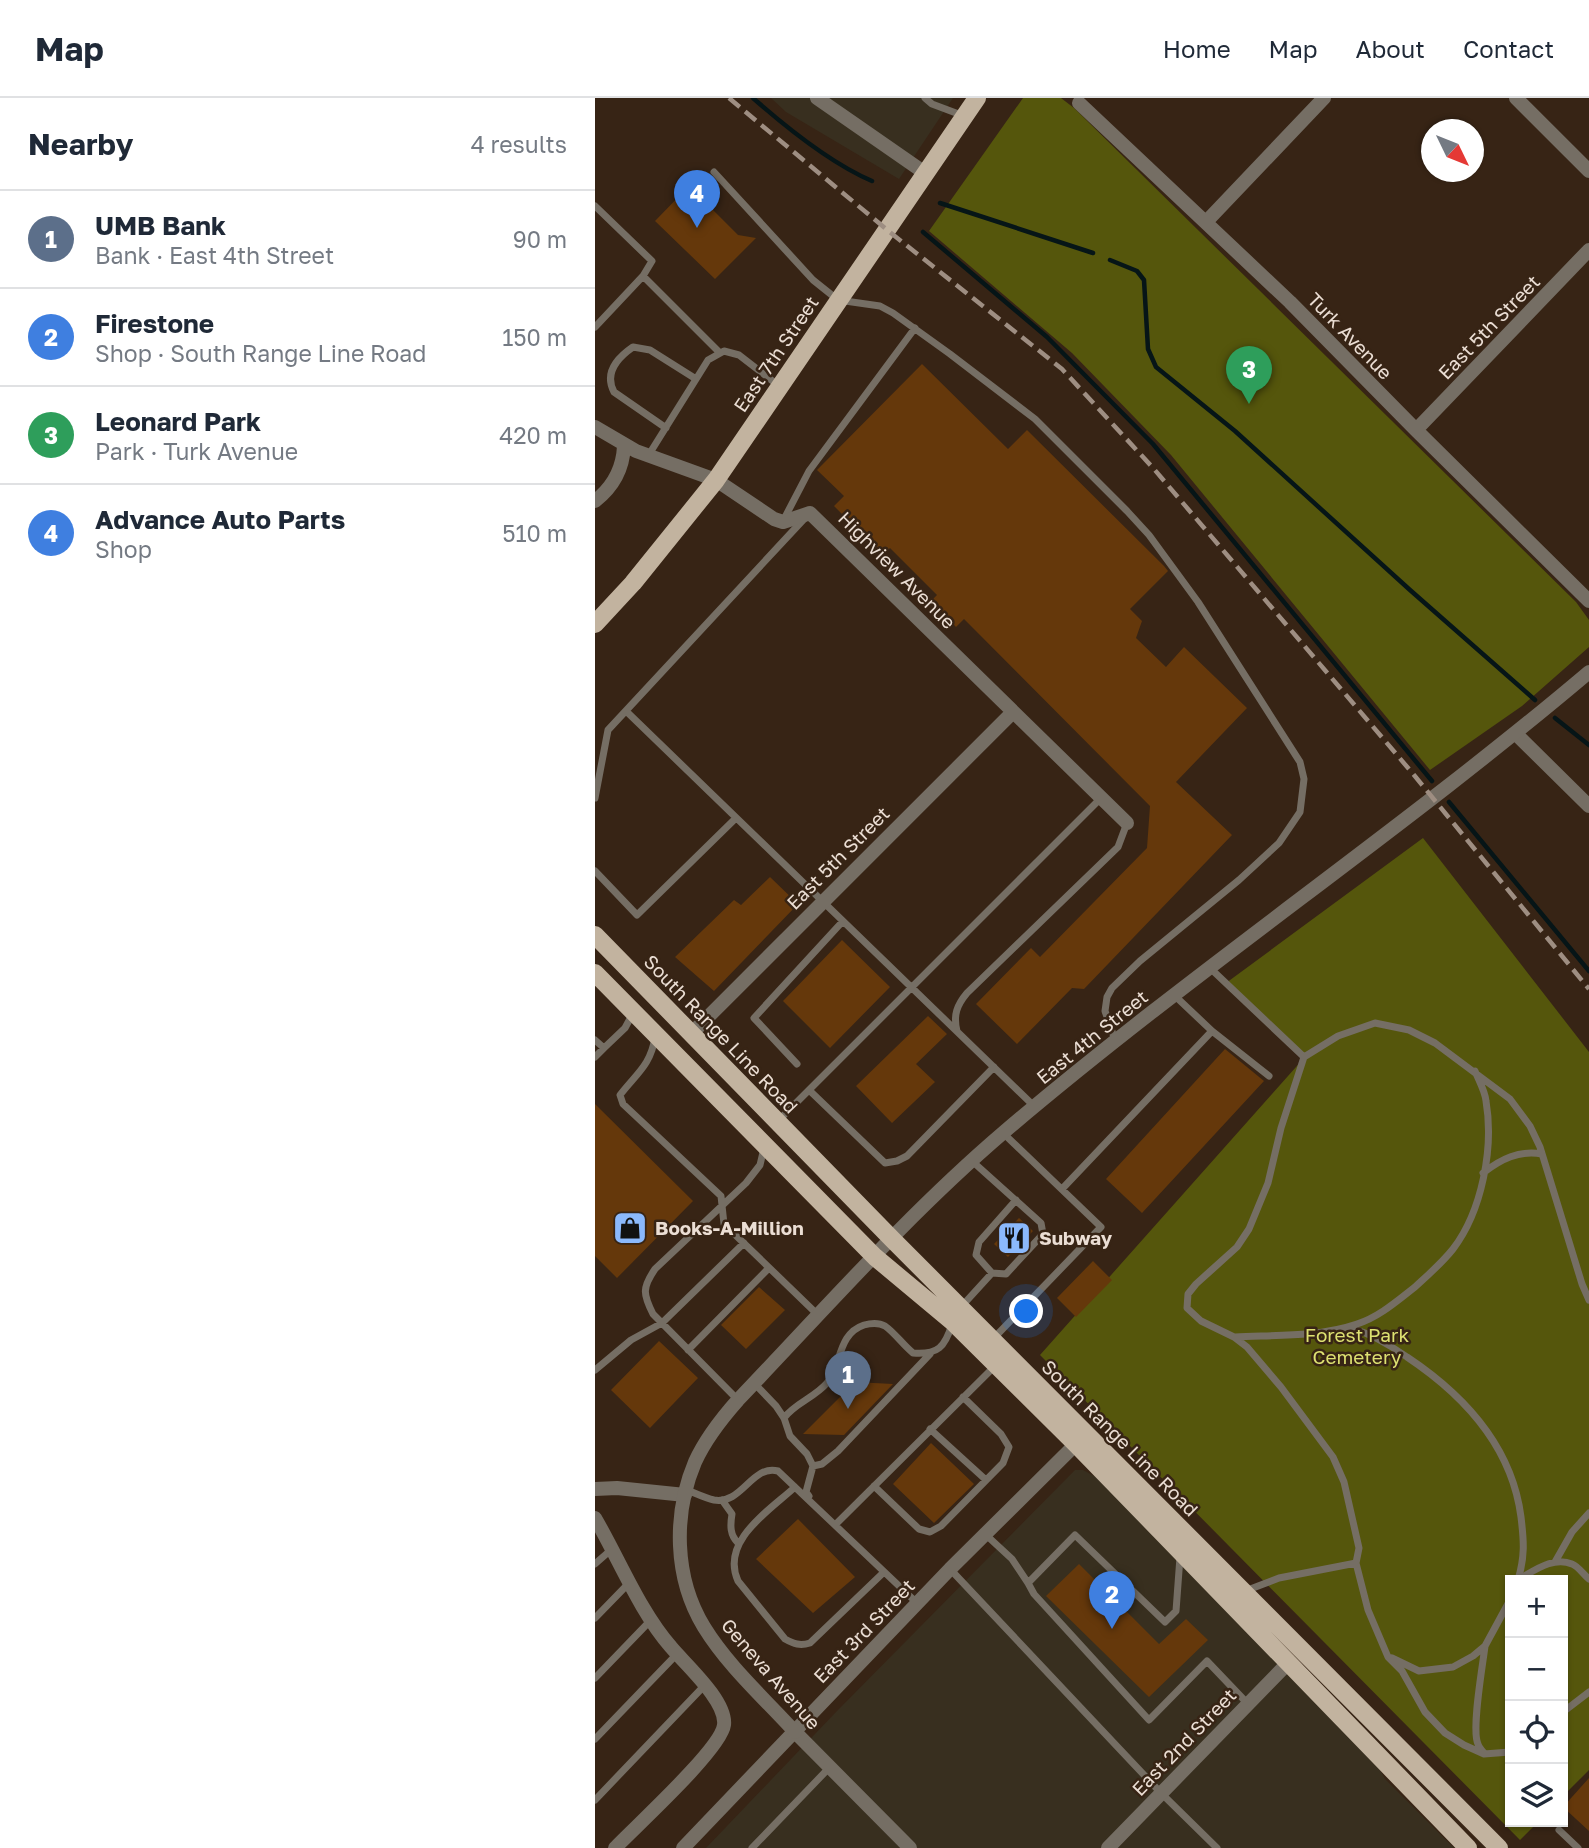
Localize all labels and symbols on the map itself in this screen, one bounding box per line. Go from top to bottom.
north arrow [1421,119,1484,182]
pin: 4 [674,170,720,228]
street label: East 5th Street [1433,270,1544,384]
street label: Turk Avenue [1303,288,1397,384]
street label: East 7th Street [728,291,823,416]
pin: 3 [1226,346,1272,404]
street label: Highview Avenue [834,506,961,633]
street label: East 5th Street [781,801,894,914]
street label: South Range Line Road [640,950,803,1118]
street label: East 4th Street [1031,985,1152,1088]
shop icon: Books-A-Million [611,1209,649,1247]
place label: Books-A-Million [655,1216,804,1239]
restaurant icon: Subway [995,1219,1033,1257]
place label: Subway [1039,1226,1113,1249]
your location [1009,1294,1043,1328]
park label: Forest Park Cemetery [1305,1323,1409,1368]
pin: 1 [825,1351,871,1409]
street label: South Range Line Road [1037,1355,1203,1521]
pin: 2 [1089,1571,1135,1629]
street label: East 3rd Street [808,1574,919,1687]
street label: Geneva Avenue [717,1614,826,1734]
street label: East 2nd Street [1127,1683,1241,1800]

